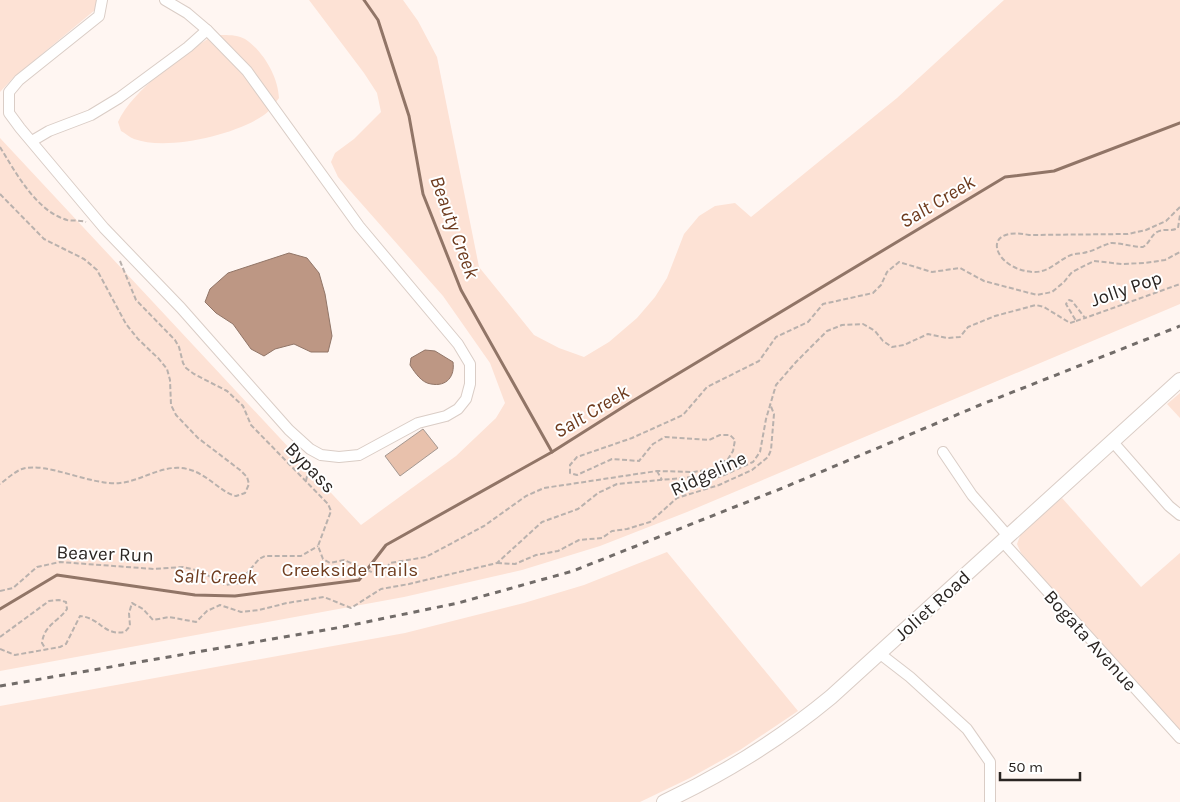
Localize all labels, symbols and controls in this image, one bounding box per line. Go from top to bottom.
water label: Salt Creek [895,170,980,233]
water label: Beauty Creek [425,173,484,283]
street label: Jolly Pop [1088,266,1165,311]
water label: Salt Creek [549,380,634,443]
street label: Bypass [281,438,340,498]
street label: Ridgeline [667,447,750,501]
street label: Beaver Run [56,541,154,567]
park label: Creekside Trails [282,559,418,581]
water label: Salt Creek [173,564,258,589]
street label: Joliet Road [890,566,975,645]
street label: Bogata Avenue [1039,586,1141,696]
scale bar [1000,750,1080,782]
text: 50 m [1008,758,1043,776]

